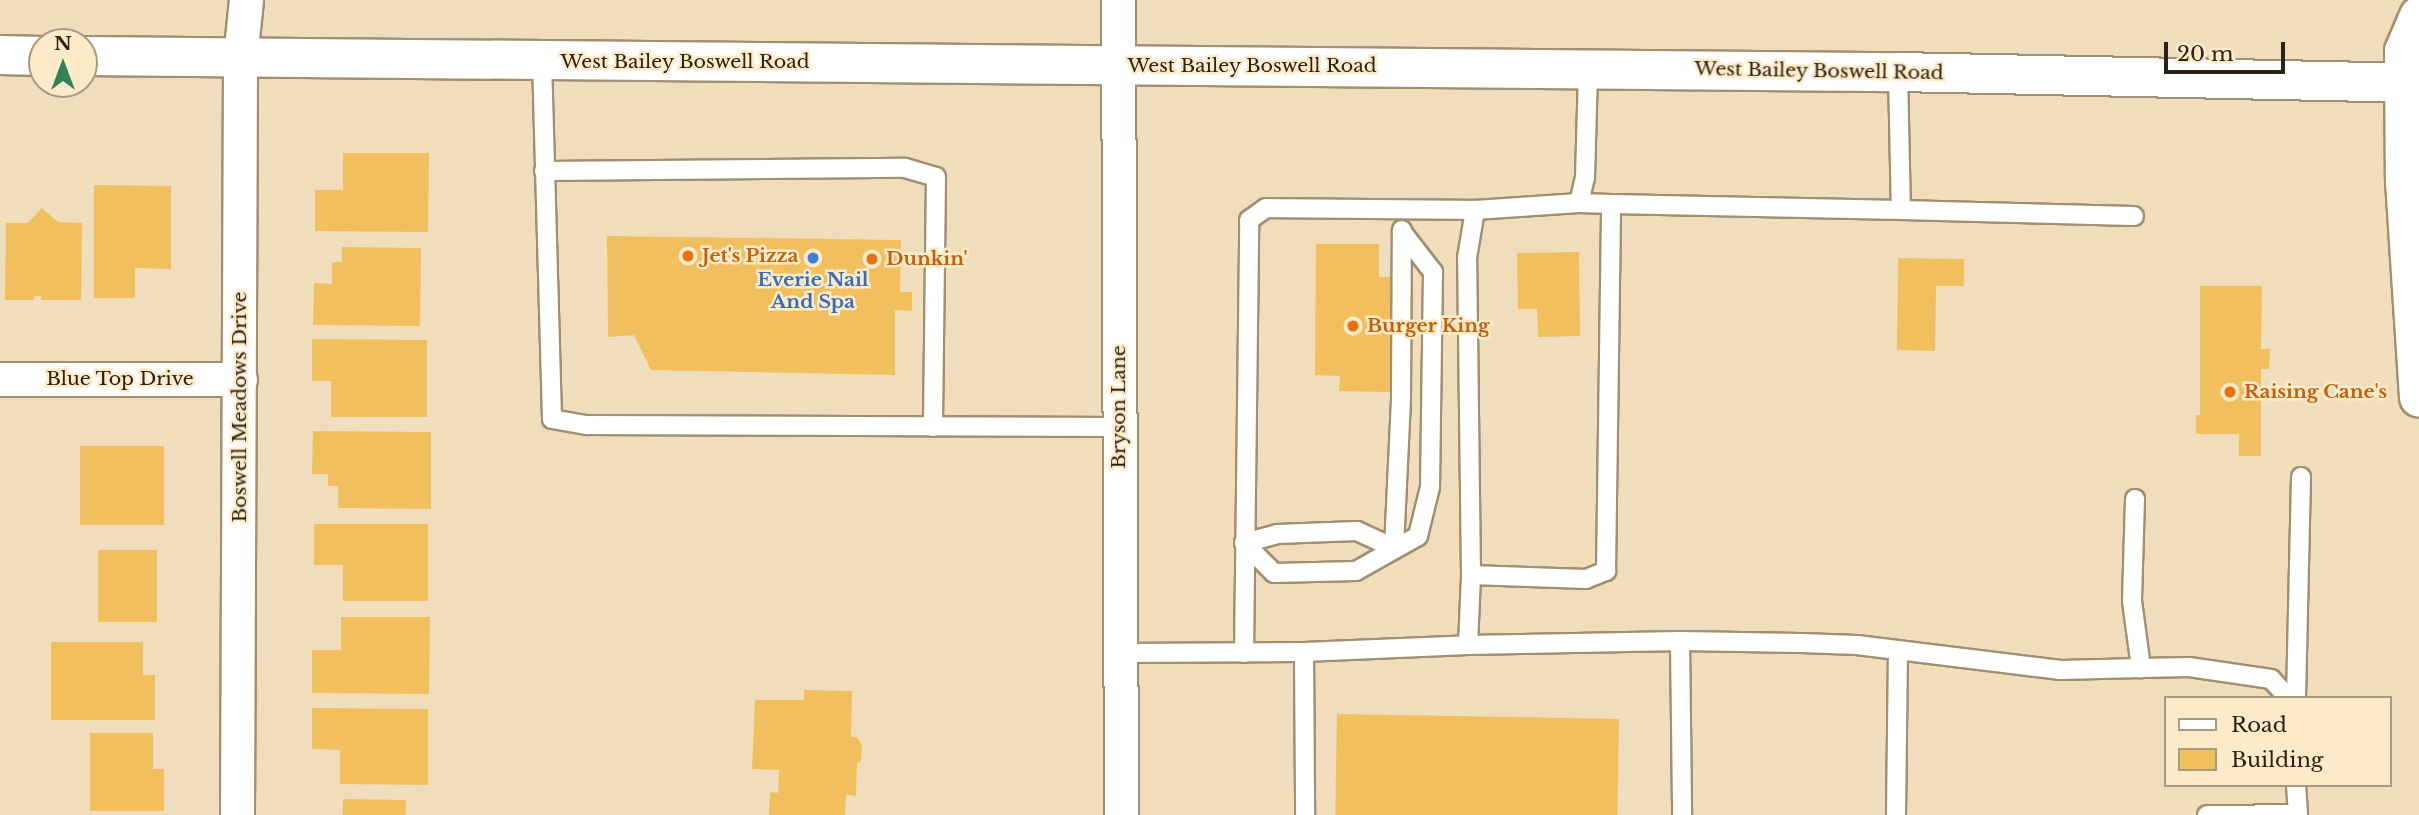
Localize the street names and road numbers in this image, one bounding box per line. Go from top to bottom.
street label: West Bailey Boswell Road [560,51,810,73]
street label: West Bailey Boswell Road [1127,55,1377,77]
street label: West Bailey Boswell Road [1694,57,1944,85]
street label: Boswell Meadows Drive [229,292,251,522]
street label: Bryson Lane [1108,345,1130,469]
street label: Blue Top Drive [46,368,194,390]

